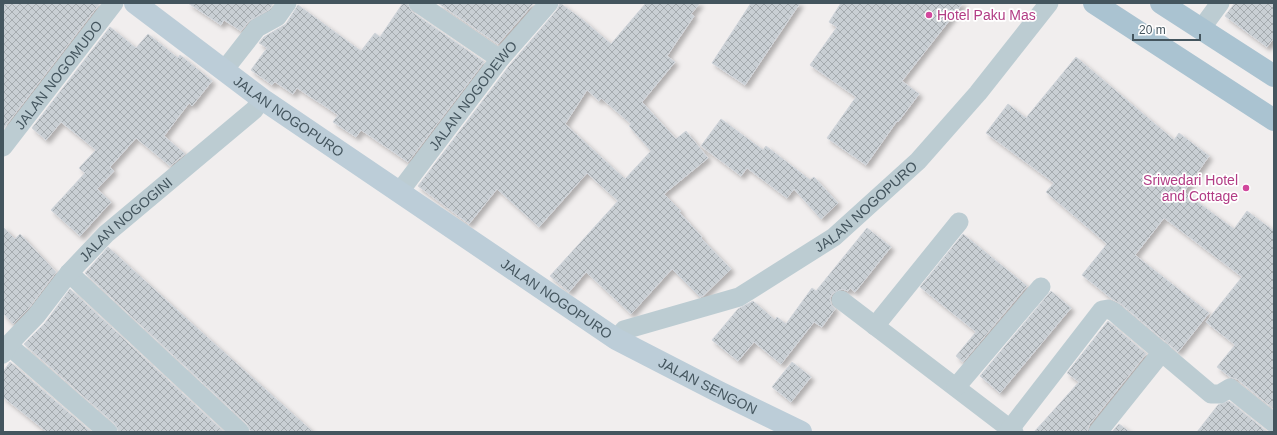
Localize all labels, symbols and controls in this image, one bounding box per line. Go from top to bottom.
place label: Hotel Paku Mas [937,7,1036,23]
marker: Hotel Paku Mas [924,10,934,20]
scale bar [1133,16,1200,42]
street label: JALAN NOGOMUDO [12,17,106,133]
text: 20 m [1139,23,1166,37]
street label: JALAN NOGODEWO [426,38,520,154]
street label: JALAN NOGOPURO [230,72,347,160]
street label: JALAN NOGOPURO [812,158,921,255]
place label: Sriwedari Hotel and Cottage [1143,172,1238,204]
street label: JALAN NOGOGINI [76,174,176,265]
marker: Sriwedari Hotel and Cottage [1241,183,1251,193]
street label: JALAN NOGOPURO [498,255,615,342]
street label: JALAN SENGON [656,354,760,417]

